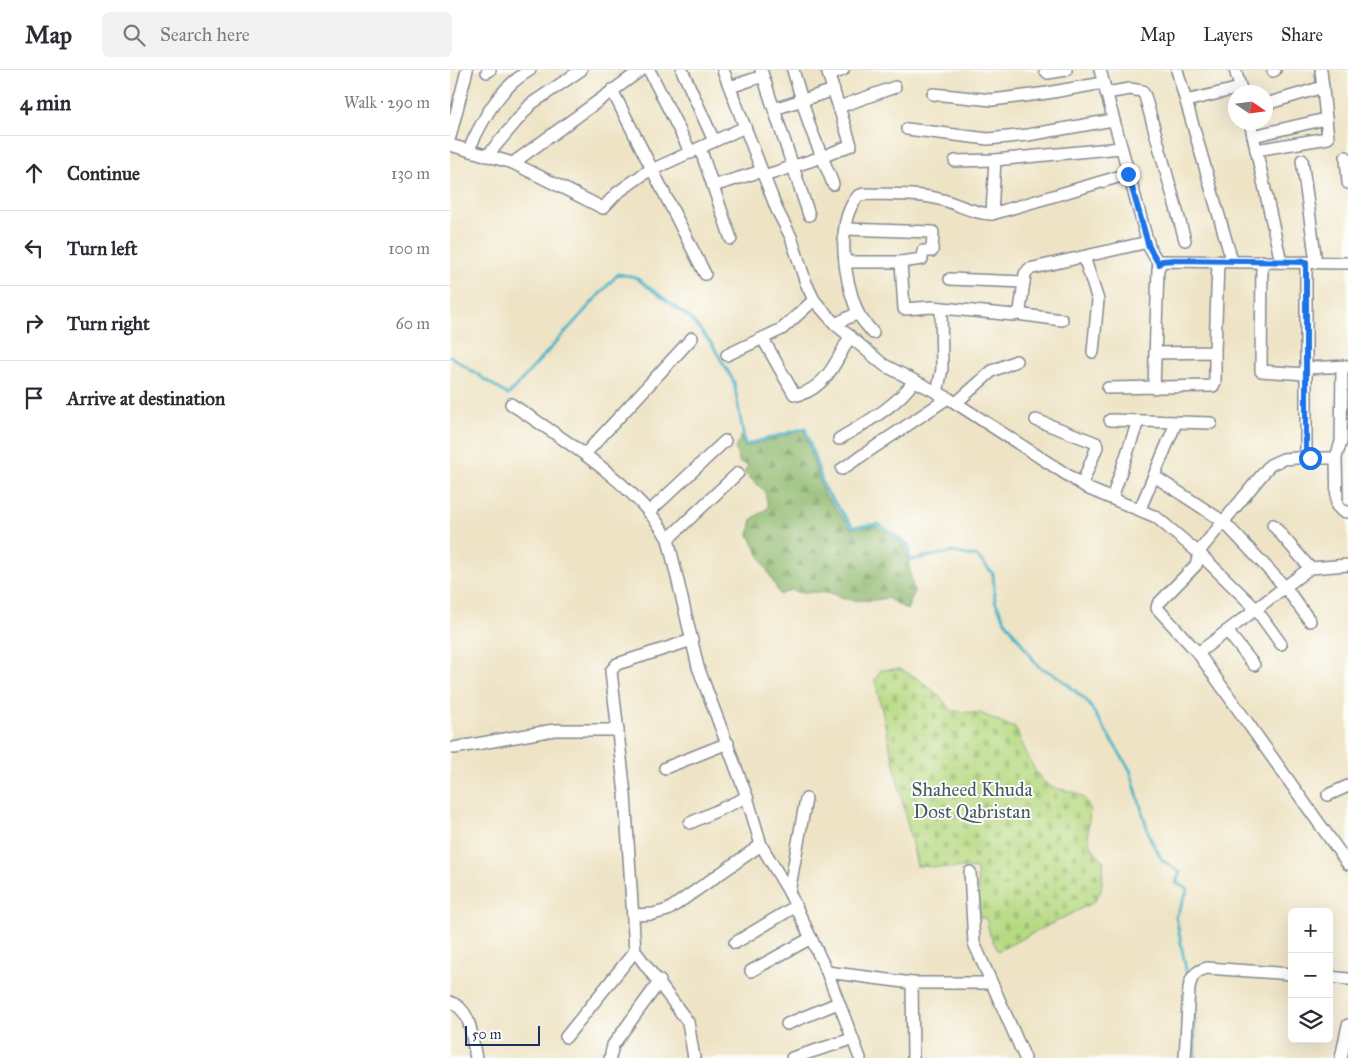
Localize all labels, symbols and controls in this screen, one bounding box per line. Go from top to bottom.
search box [102,12,452,57]
text: Map [25,20,72,50]
icon: search [120,21,148,49]
text: Search here [160,23,250,46]
text: Map [1140,24,1175,46]
text: Layers [1203,24,1253,46]
text: Share [1281,24,1323,46]
north arrow [1228,85,1273,130]
text: 4 min [20,90,71,116]
text: Walk · 290 m [344,93,430,112]
icon: ahead [20,159,48,187]
text: Continue [67,162,140,185]
route end [1117,163,1140,186]
text: 130 m [391,164,430,183]
icon: left [20,234,48,262]
text: Turn left [67,237,137,260]
text: 100 m [388,239,430,258]
icon: right [20,309,48,337]
text: Turn right [67,312,150,335]
text: 60 m [396,314,430,333]
icon: arrive [20,384,48,412]
text: Arrive at destination [67,387,225,410]
route start [1299,447,1322,470]
park label: Shaheed Khuda Dost Qabristan [911,778,1034,823]
map controls [1288,908,1333,1043]
button: + [1288,908,1333,953]
button: − [1288,953,1333,998]
button: layers [1288,998,1333,1043]
scale bar [465,1023,540,1046]
text: 50 m [472,1026,501,1043]

